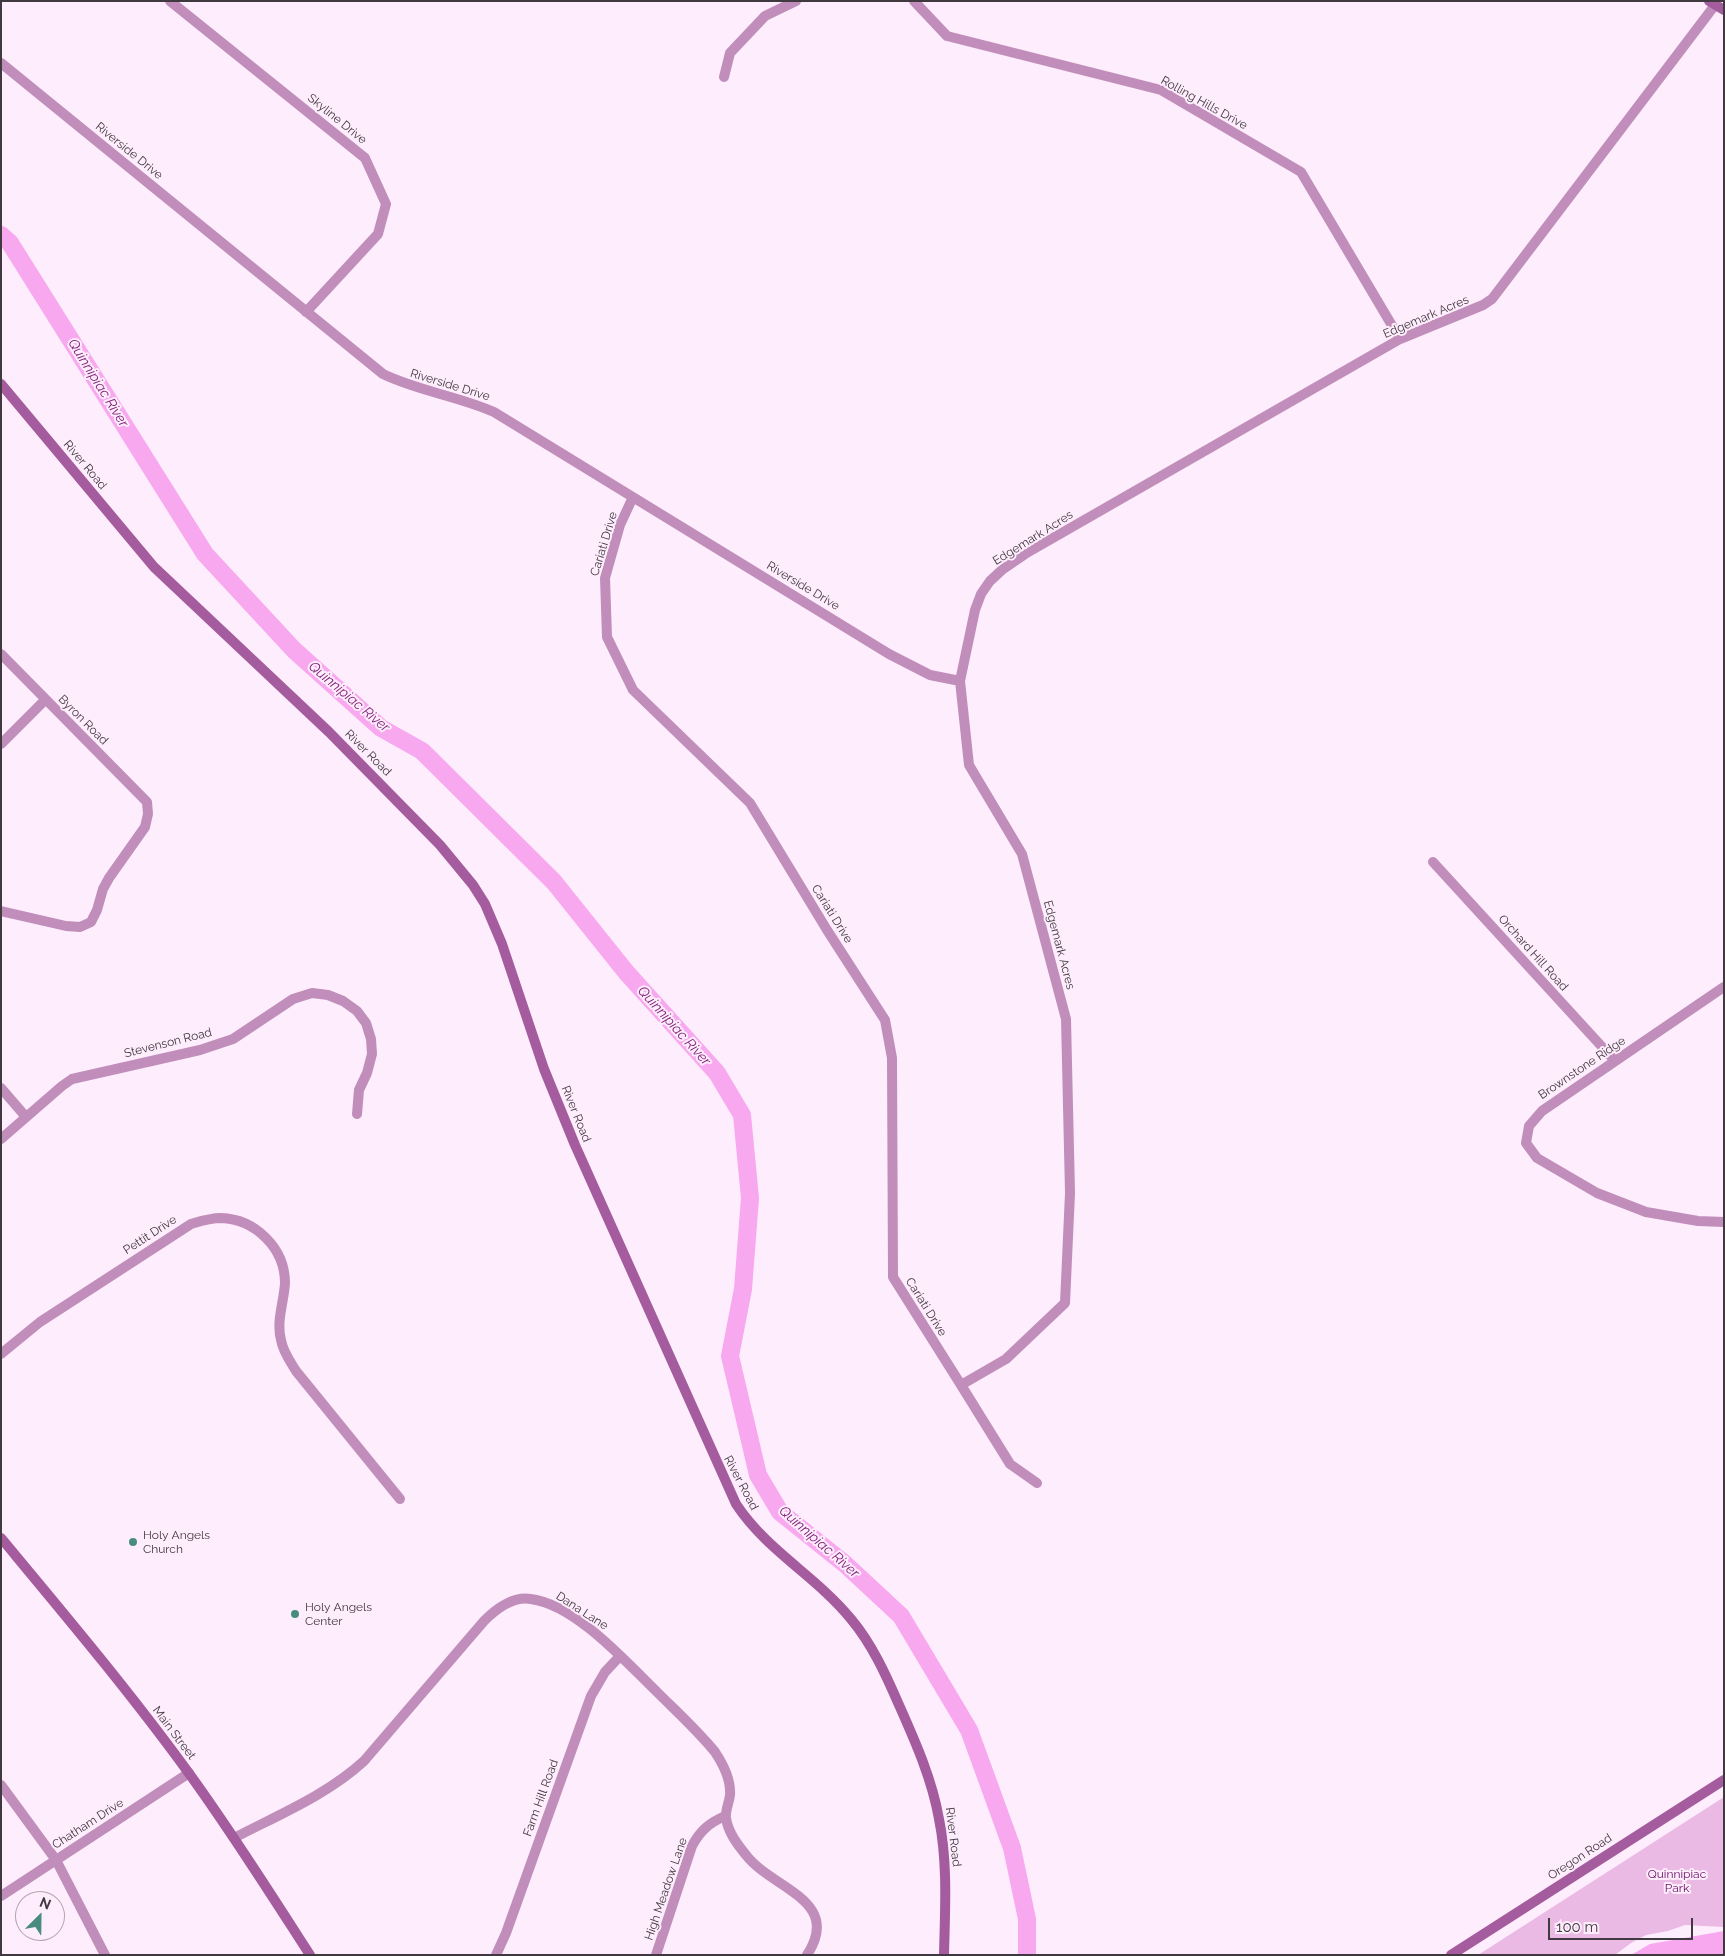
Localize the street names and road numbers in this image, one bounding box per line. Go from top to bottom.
street label: Rolling Hills Drive [1158,73,1250,133]
street label: Skyline Drive [305,91,369,147]
street label: Riverside Drive [92,119,166,183]
street label: Edgemark Acres [1381,292,1471,342]
street label: Riverside Drive [408,366,492,404]
street label: River Road [60,438,110,492]
street label: Edgemark Acres [990,508,1076,568]
street label: Cariati Drive [587,510,621,578]
street label: Riverside Drive [764,559,842,613]
street label: Byron Road [55,692,111,748]
street label: River Road [342,727,394,779]
street label: Cariati Drive [808,882,856,946]
street label: Edgemark Acres [1040,899,1078,991]
street label: Orchard Hill Road [1495,912,1571,994]
street label: Stevenson Road [123,1025,213,1061]
street label: Brownstone Ridge [1536,1034,1628,1102]
street label: River Road [558,1084,594,1144]
street label: Pettit Drive [121,1212,179,1258]
street label: Cariati Drive [902,1275,950,1339]
street label: River Road [721,1453,761,1513]
street label: Dana Lane [553,1589,611,1633]
street label: Main Street [149,1704,199,1762]
street label: Farm Hill Road [520,1757,562,1839]
street label: Chatham Drive [50,1796,126,1852]
street label: River Road [942,1807,964,1867]
street label: Oregon Road [1545,1831,1615,1883]
street label: High Meadow Lane [642,1836,690,1942]

